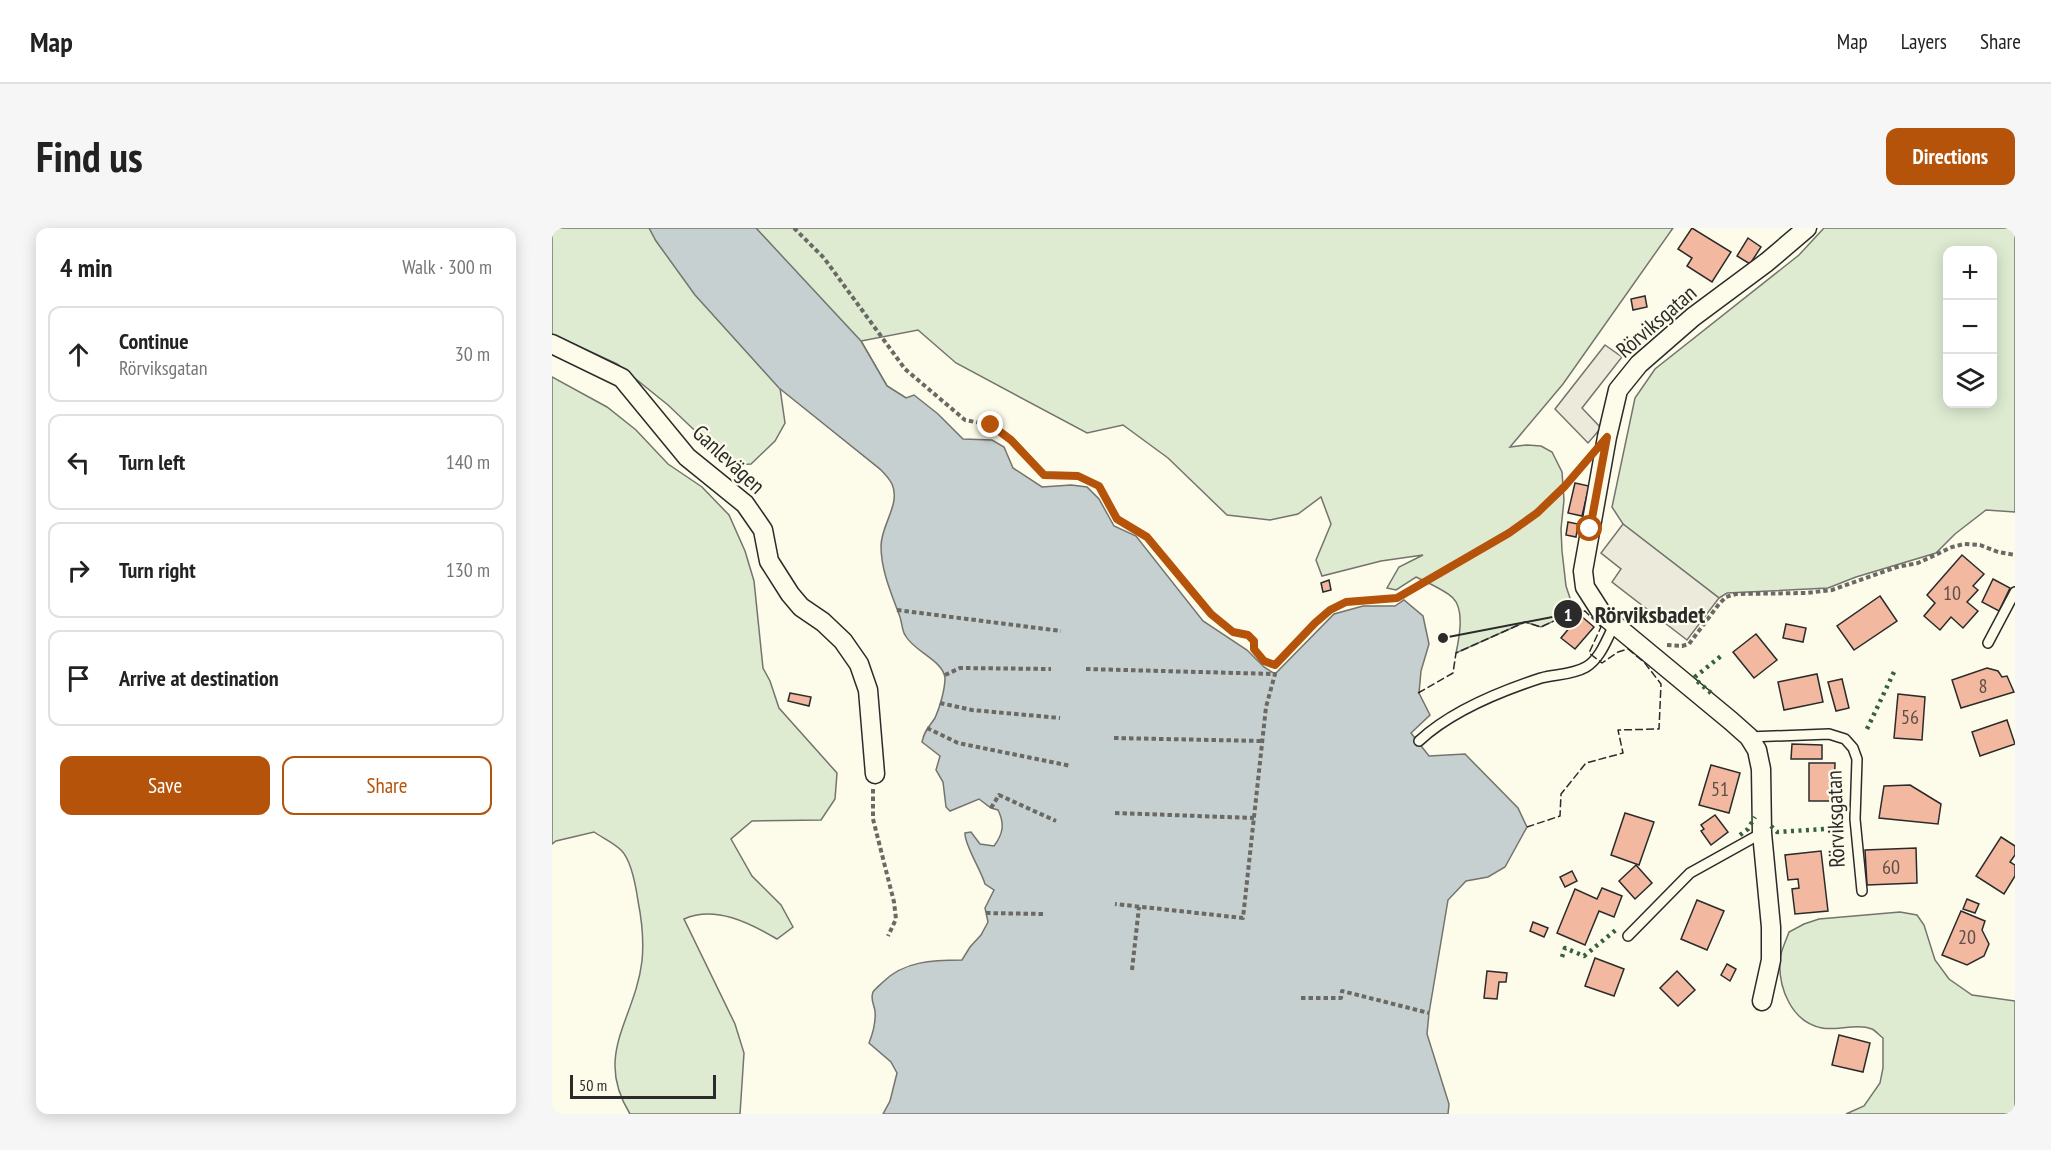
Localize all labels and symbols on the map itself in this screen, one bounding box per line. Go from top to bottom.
street label: Rörviksgatan [1610,279,1702,363]
route end [977,411,1003,437]
street label: Ganlevägen [687,419,771,499]
route start [1576,515,1602,541]
house number: 10 [1943,580,1961,606]
callout: Rörviksbadet [1553,593,1718,635]
text: Rörviksbadet [1595,599,1705,630]
text: 1 [1564,603,1572,626]
house number: 8 [1979,673,1988,699]
house number: 56 [1901,704,1919,730]
street label: Rörviksgatan [1819,770,1851,868]
house number: 51 [1711,776,1729,802]
house number: 60 [1882,854,1900,880]
house number: 20 [1958,924,1976,950]
scale bar [570,1072,716,1100]

